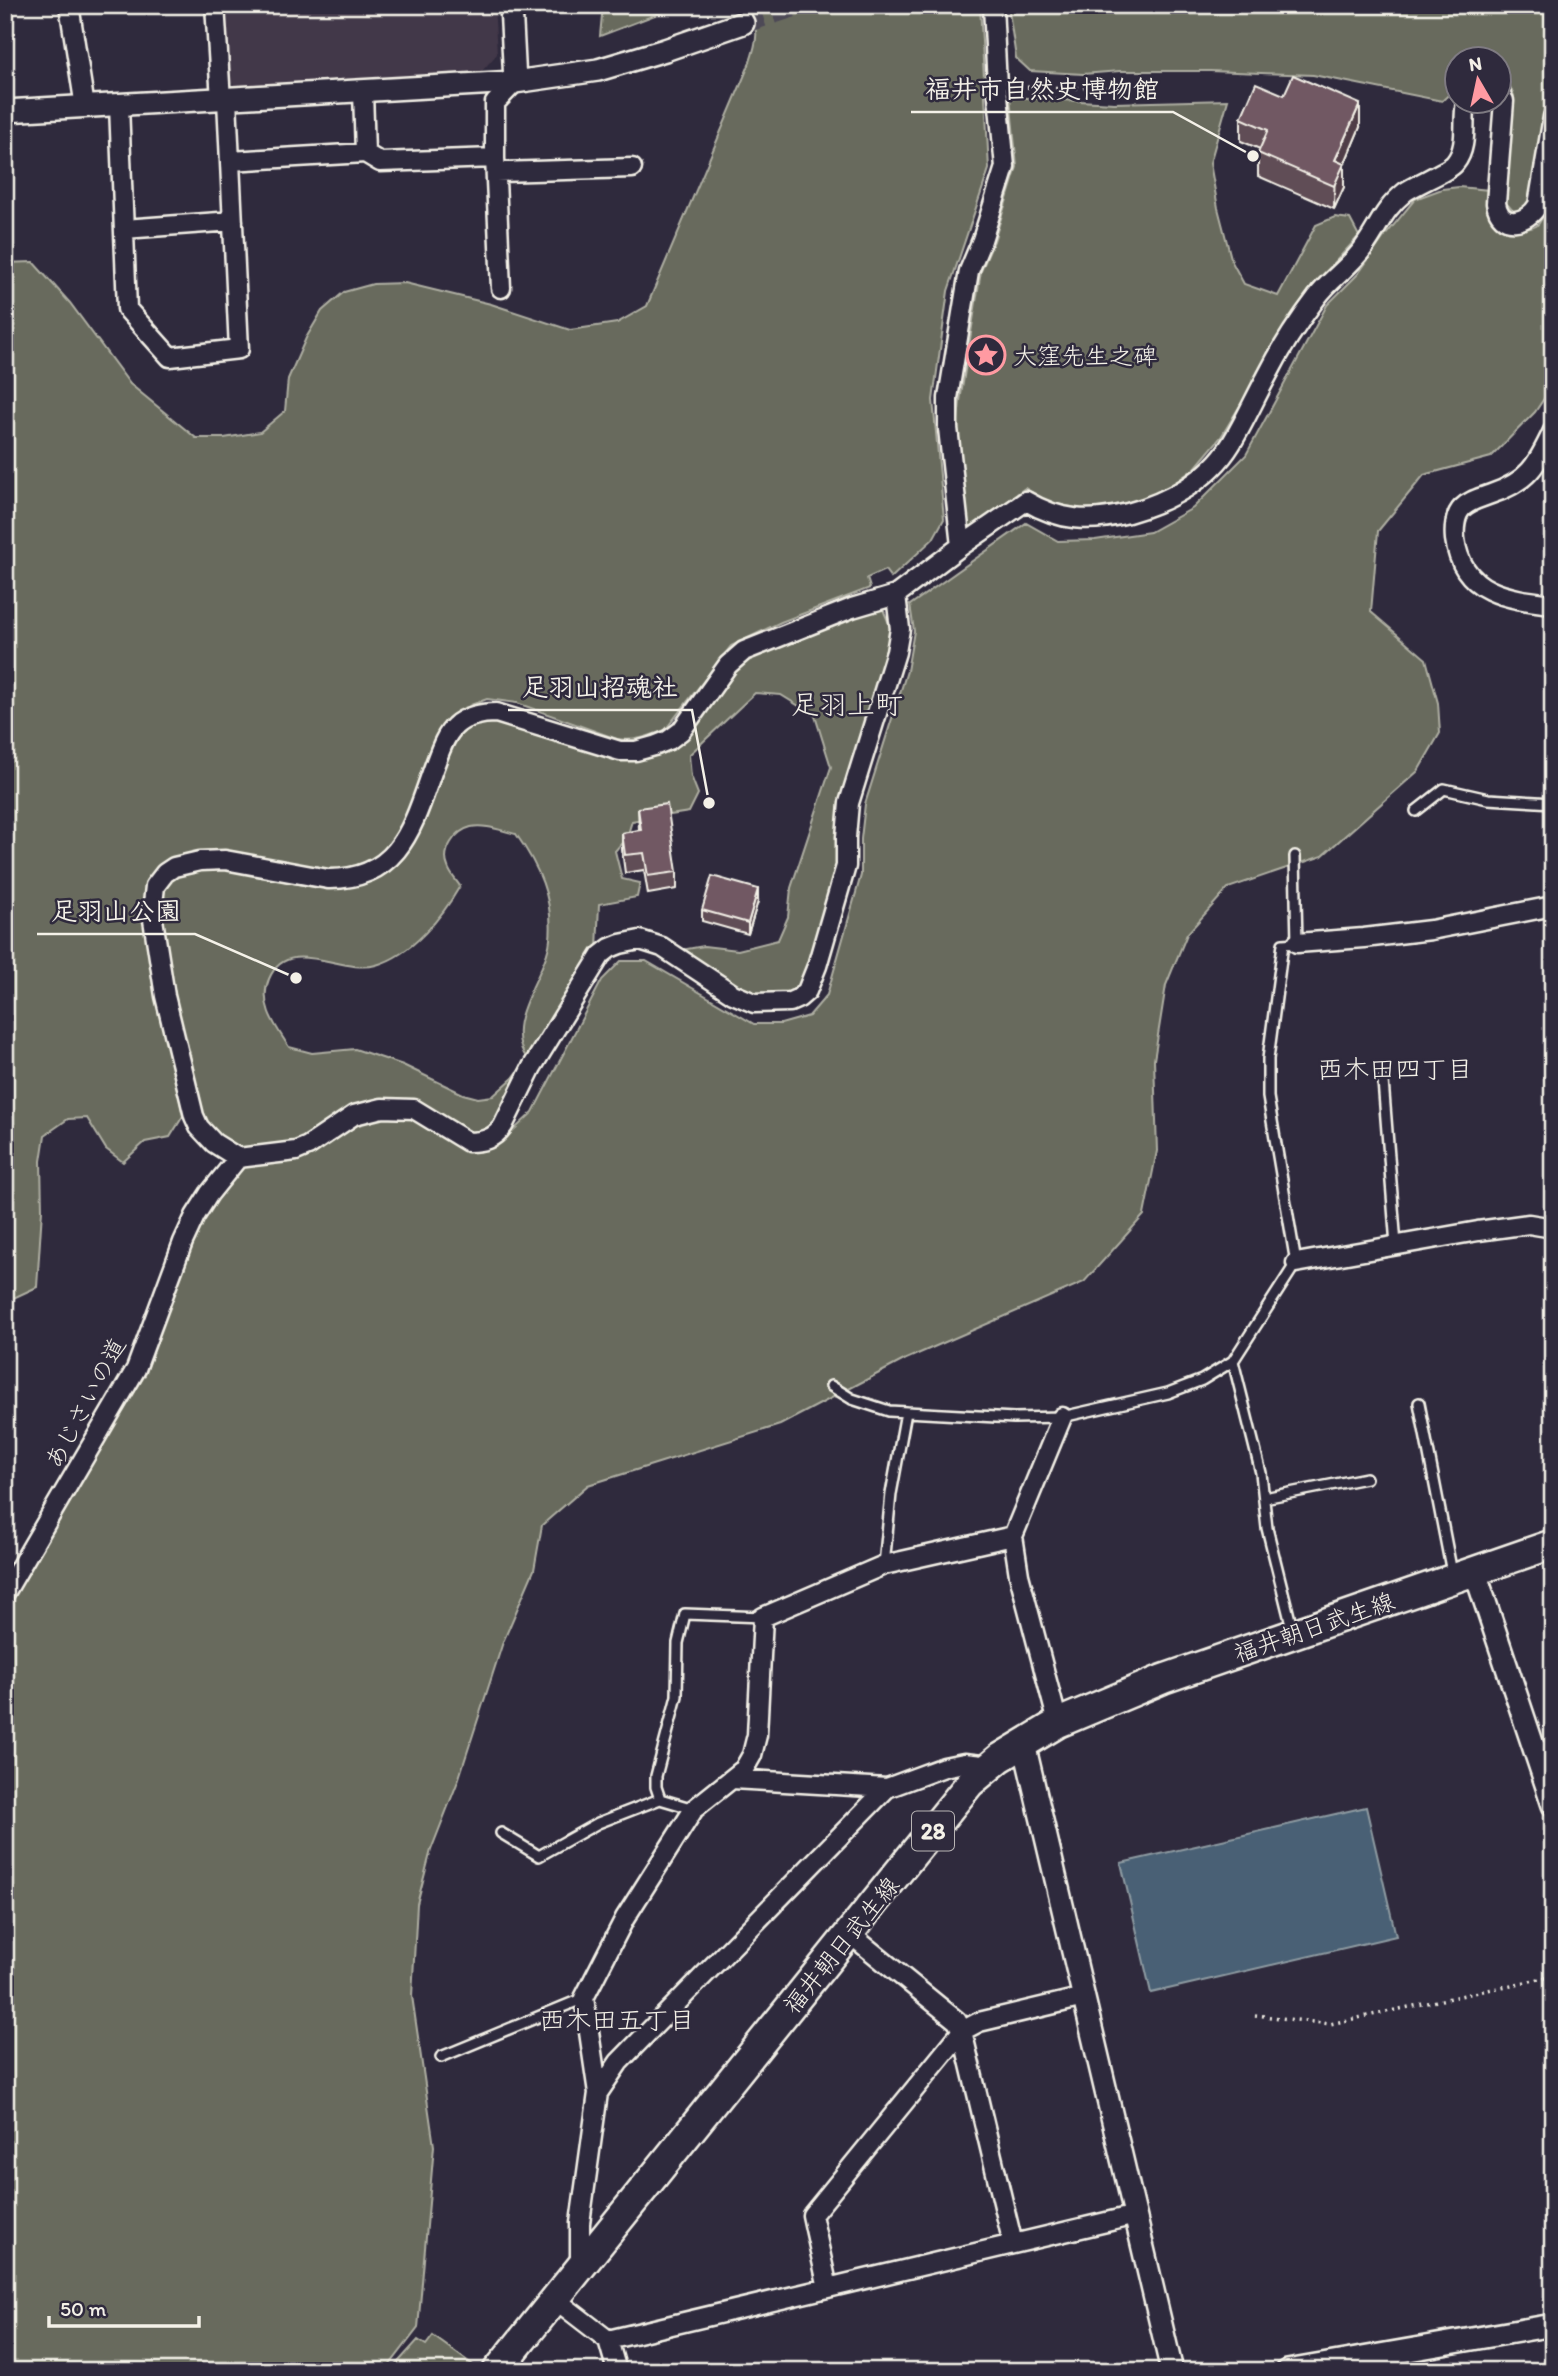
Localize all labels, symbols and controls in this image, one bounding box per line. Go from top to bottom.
north arrow [1442,46,1512,116]
text: N [1467,51,1484,76]
callout: 福井市自然史博物館 [911,65,1173,112]
text: 福井市自然史博物館 [925,73,1159,105]
place icon: 大窪先生之碑 [965,334,1007,376]
place label: 大窪先生之碑 [1013,341,1157,370]
callout: 足羽山招魂社 [508,663,692,710]
text: 足羽山招魂社 [522,671,678,703]
district label: 足羽上町 [791,687,903,721]
callout: 足羽山公園 [37,887,195,934]
text: 足羽山公園 [51,895,181,927]
district label: 西木田四丁目 [1317,1053,1473,1085]
street label: あじさいの道 [38,1333,132,1473]
street label: 福井朝日武生線 [1230,1586,1398,1668]
road number: 28 [912,1812,954,1850]
street label: 福井朝日武生線 [777,1871,905,2019]
district label: 西木田五丁目 [539,2004,695,2036]
scale bar [49,2285,200,2329]
text: 50 m [60,2296,107,2321]

